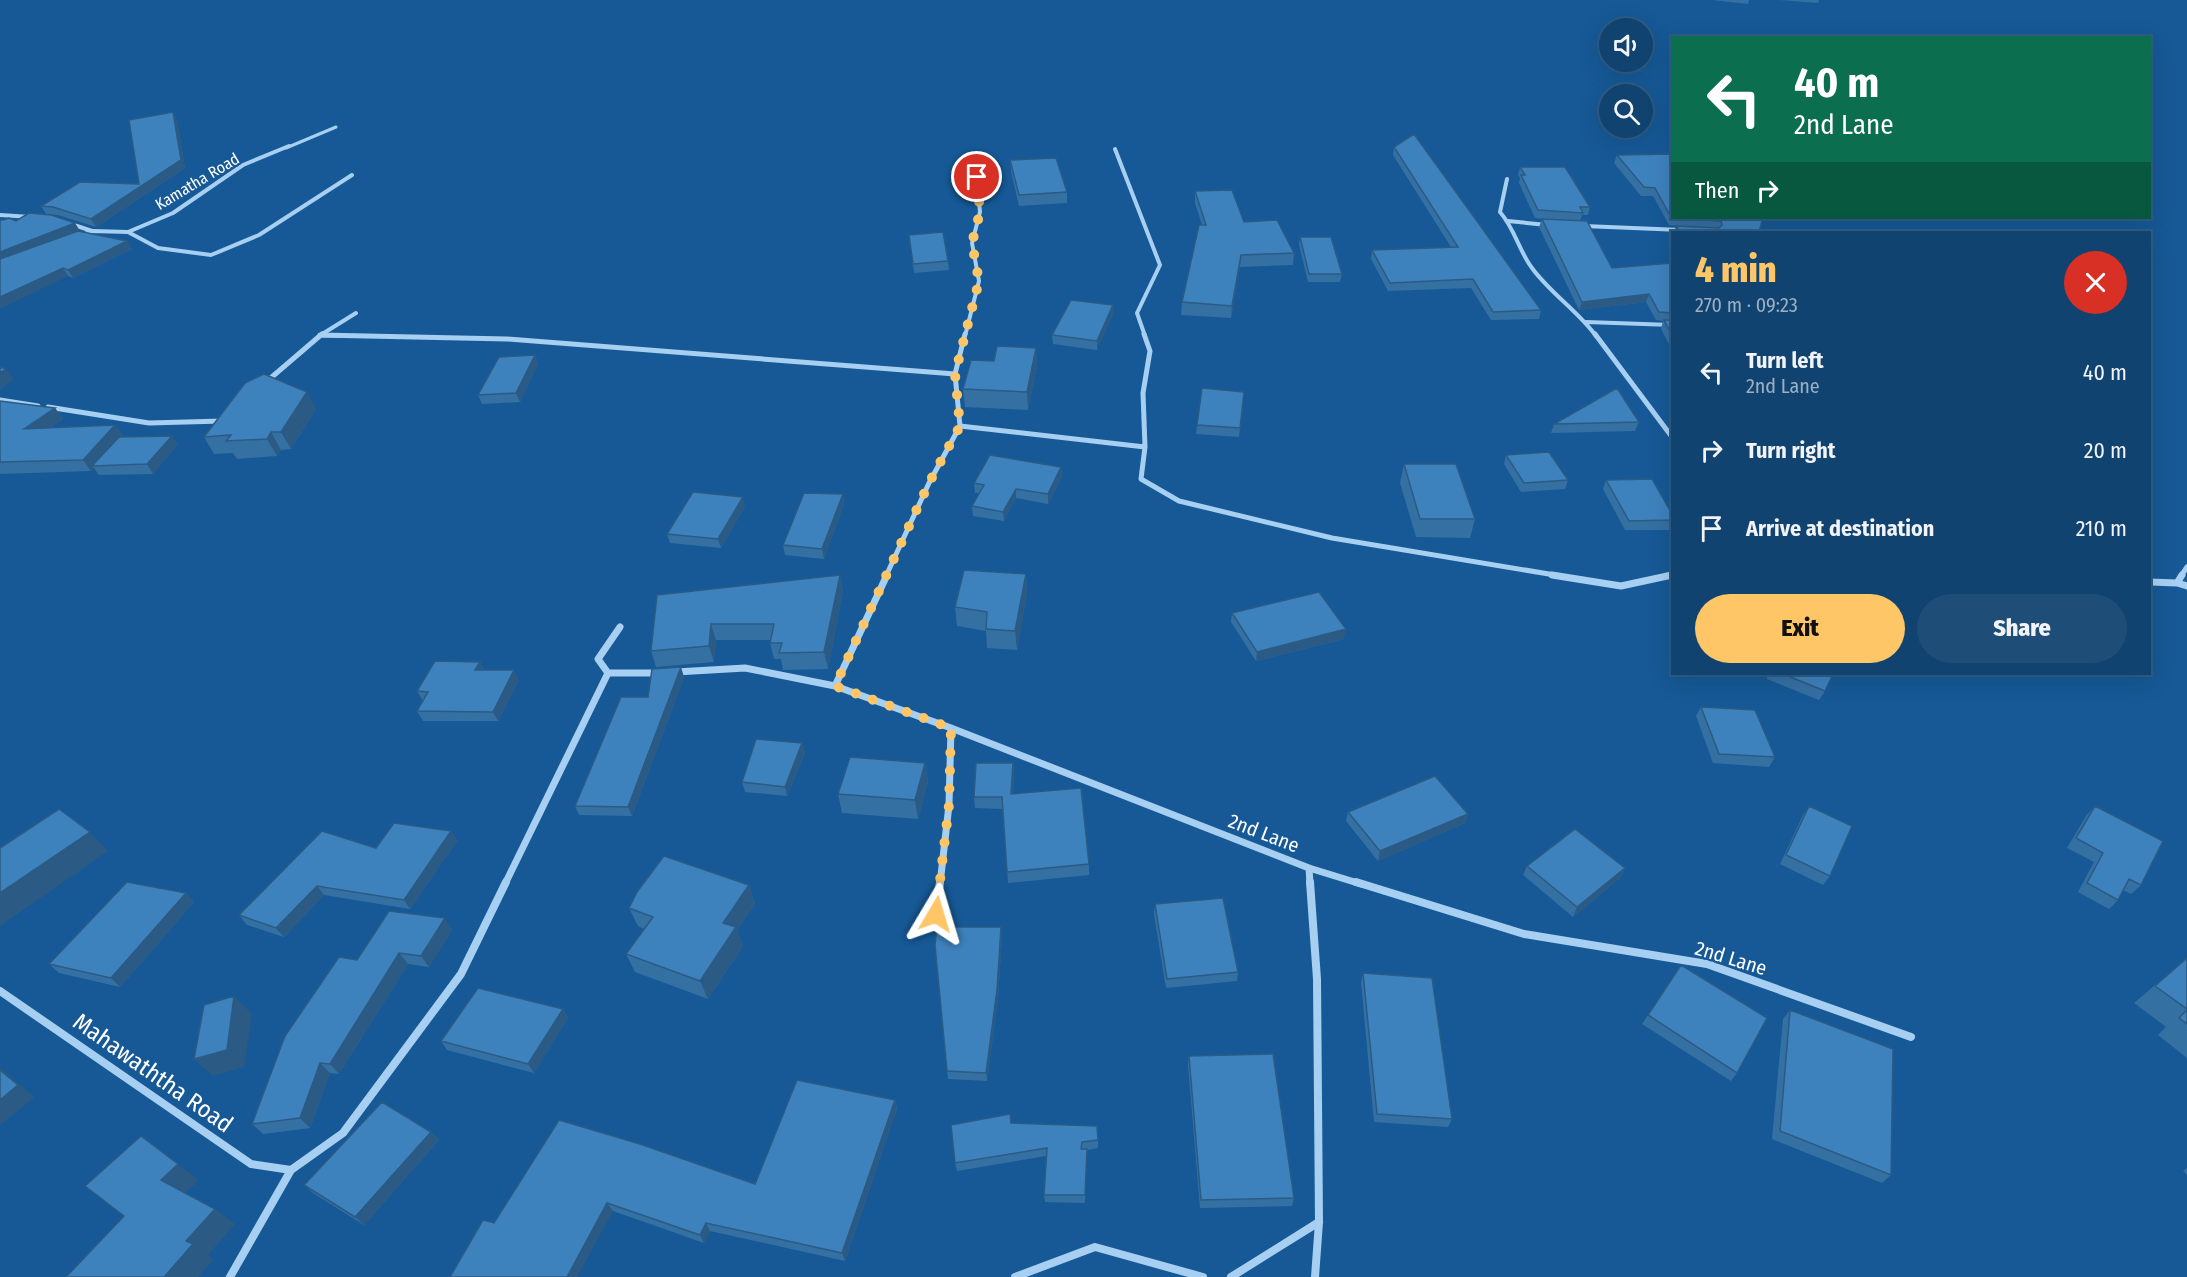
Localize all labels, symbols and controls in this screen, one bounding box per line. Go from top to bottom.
map controls [1599,18,1653,138]
button: sound [1599,18,1653,72]
text: 40 m [1794,58,1879,108]
icon: left [1695,60,1773,138]
button: search [1599,84,1653,138]
text: 2nd Lane [1794,109,1894,141]
street label: Kamatha Road [152,149,243,214]
pin [951,151,1002,202]
icon: arrive [960,160,993,193]
icon: right [1751,174,1784,207]
text: Then [1695,177,1739,204]
text: 4 min [1695,248,1777,292]
button: close [2064,251,2127,314]
text: 270 m · 09:23 [1695,293,1798,317]
text: Turn left [1746,347,1824,374]
icon: left [1695,356,1728,389]
text: 40 m [2083,359,2127,386]
text: 2nd Lane [1746,374,1820,398]
icon: right [1695,434,1728,467]
text: Turn right [1746,437,1835,464]
text: 20 m [2084,437,2127,464]
icon: arrive [1695,512,1728,545]
text: Arrive at destination [1746,515,1934,542]
text: 210 m [2076,515,2127,542]
button: Exit [1695,594,1905,663]
button: Share [1917,594,2127,663]
street label: 2nd Lane [1225,809,1303,857]
position arrow [904,882,968,946]
street label: 2nd Lane [1692,936,1770,980]
street label: Mahawaththa Road [68,1007,238,1139]

